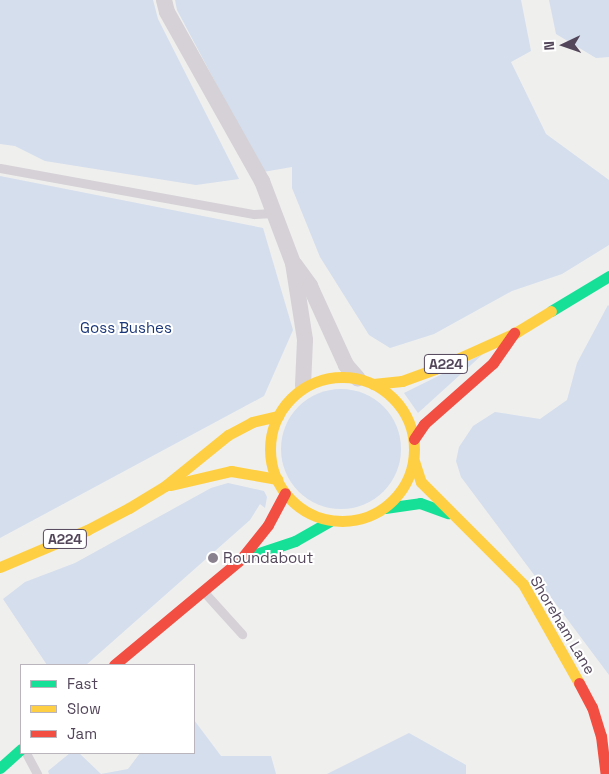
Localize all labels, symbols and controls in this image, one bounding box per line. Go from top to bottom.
north arrow [539,20,589,70]
text: N [540,41,558,51]
park label: Goss Bushes [80,319,172,337]
road number: A224 [424,352,468,376]
road number: A224 [42,528,88,550]
place label: Roundabout [223,549,313,567]
marker: Roundabout [207,552,219,564]
street label: Shoreham Lane [527,573,599,677]
legend [20,664,195,754]
text: Fast [67,674,98,693]
text: Slow [67,699,101,718]
text: Jam [67,724,97,743]

